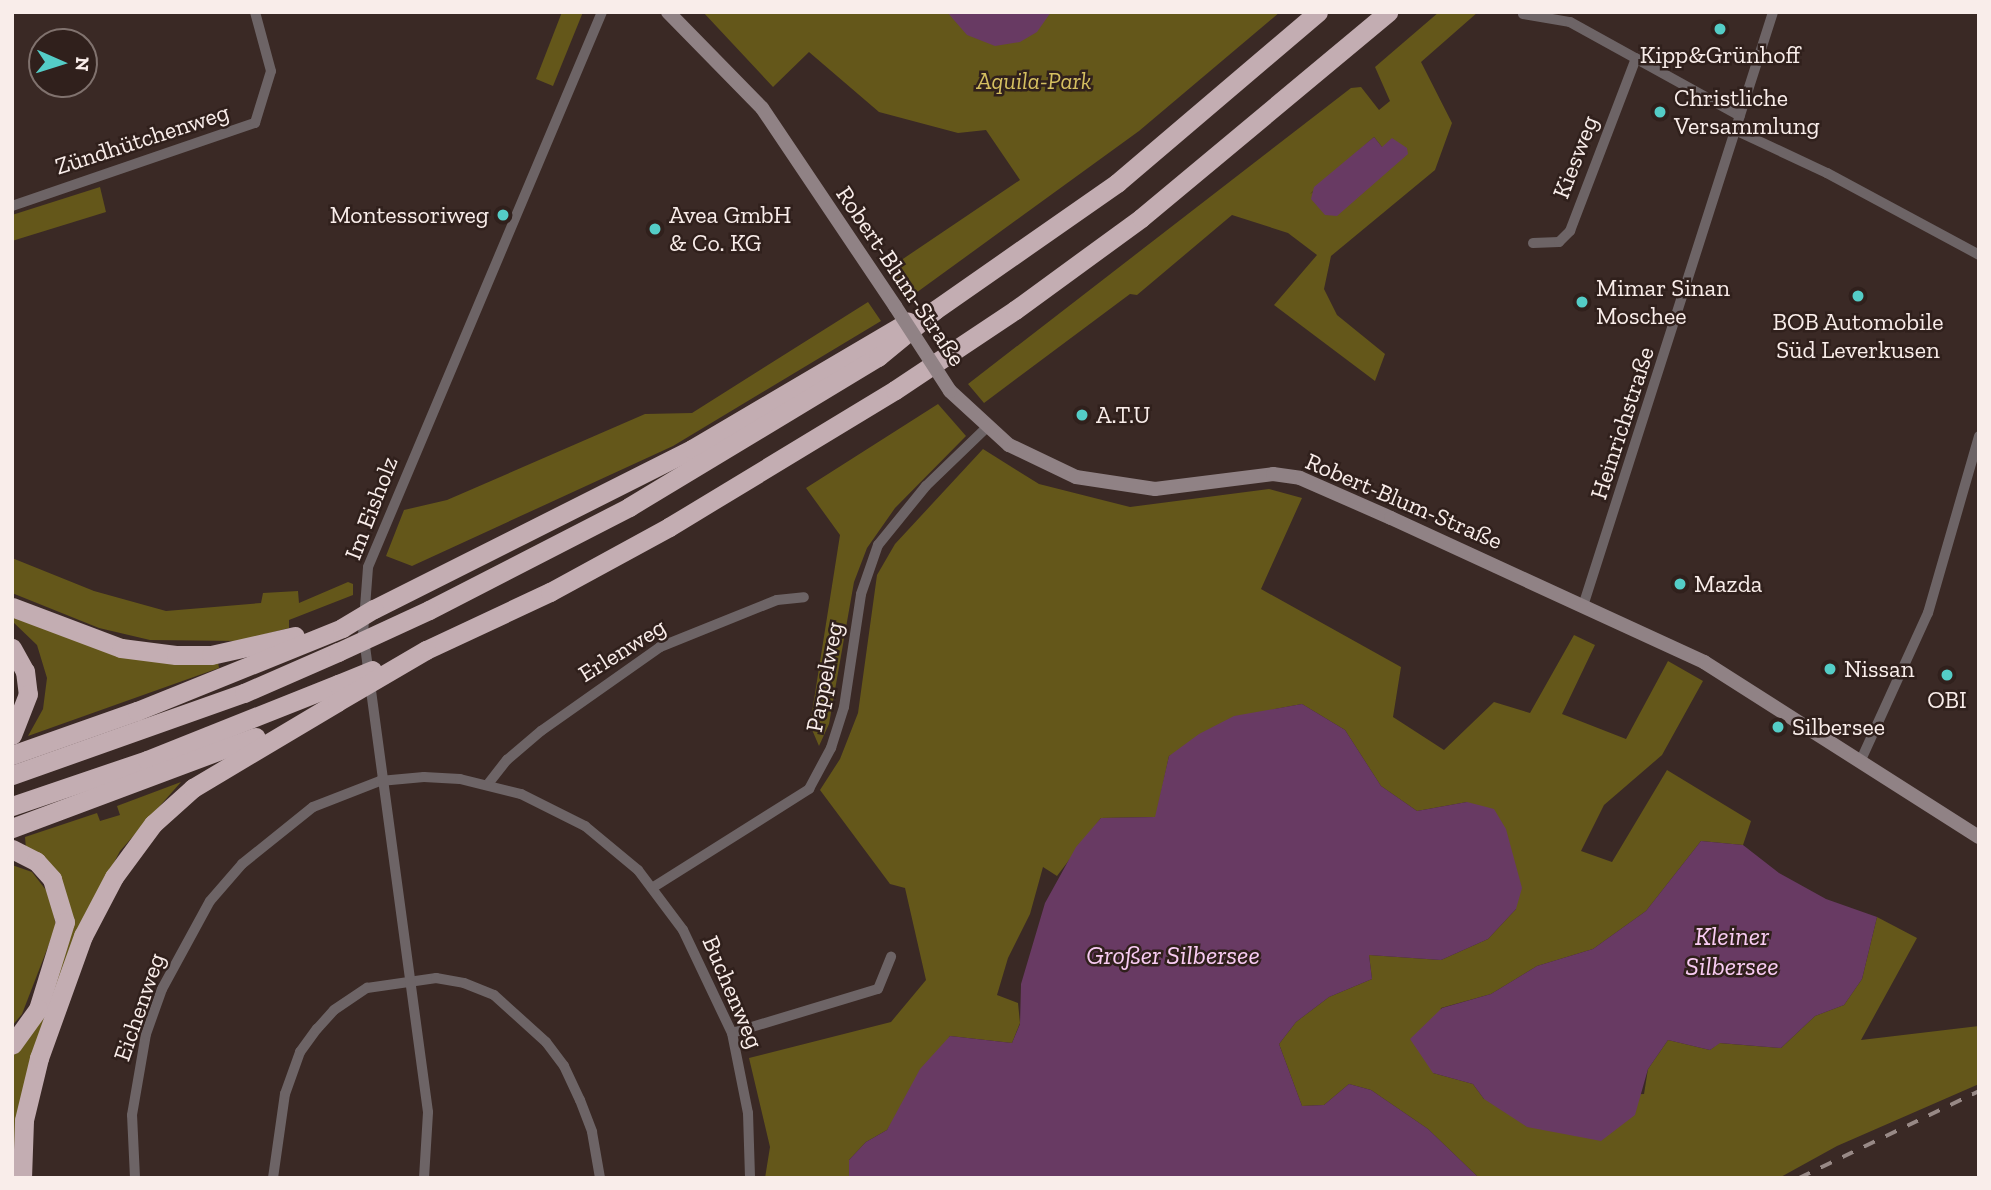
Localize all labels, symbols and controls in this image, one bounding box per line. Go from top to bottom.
marker: Kipp&Grünhoff [1712,21,1728,37]
north arrow [28,28,98,98]
place label: Kipp&Grünhoff [1640,41,1800,69]
text: N [71,56,94,72]
park label: Aquila-Park [977,67,1091,95]
place label: Christliche Versammlung [1674,84,1820,140]
street label: Zündhütchenweg [51,97,233,181]
marker: Christliche Versammlung [1652,104,1668,120]
street label: Kiesweg [1546,111,1604,203]
street label: Robert-Blum-Straße [830,181,972,371]
place label: Montessoriweg [330,201,489,229]
place label: Avea GmbH & Co. KG [669,201,791,257]
marker: Montessoriweg [495,207,511,223]
marker: Avea GmbH & Co. KG [647,221,663,237]
place label: Mimar Sinan Moschee [1596,274,1730,330]
marker: BOB Automobile Süd Leverkusen [1850,288,1866,304]
marker: Mimar Sinan Moschee [1574,294,1590,310]
place label: BOB Automobile Süd Leverkusen [1772,308,1944,364]
street label: Heinrichstraße [1584,343,1660,503]
place label: A.T.U [1096,401,1151,429]
marker: A.T.U [1074,407,1090,423]
street label: Robert-Blum-Straße [1301,447,1507,555]
street label: Im Eisholz [338,452,404,564]
place label: Mazda [1694,570,1762,598]
marker: Mazda [1672,576,1688,592]
street label: Erlenweg [573,612,671,688]
street label: Pappelweg [799,619,849,735]
place label: Nissan [1844,655,1914,683]
marker: Nissan [1822,661,1838,677]
marker: OBI [1939,667,1955,683]
place label: OBI [1927,686,1967,714]
place label: Silbersee [1792,713,1885,741]
marker: Silbersee [1770,719,1786,735]
water label: Kleiner Silbersee [1685,921,1779,982]
street label: Buchenweg [696,931,770,1053]
water label: Großer Silbersee [1086,940,1260,972]
street label: Eichenweg [107,949,171,1065]

